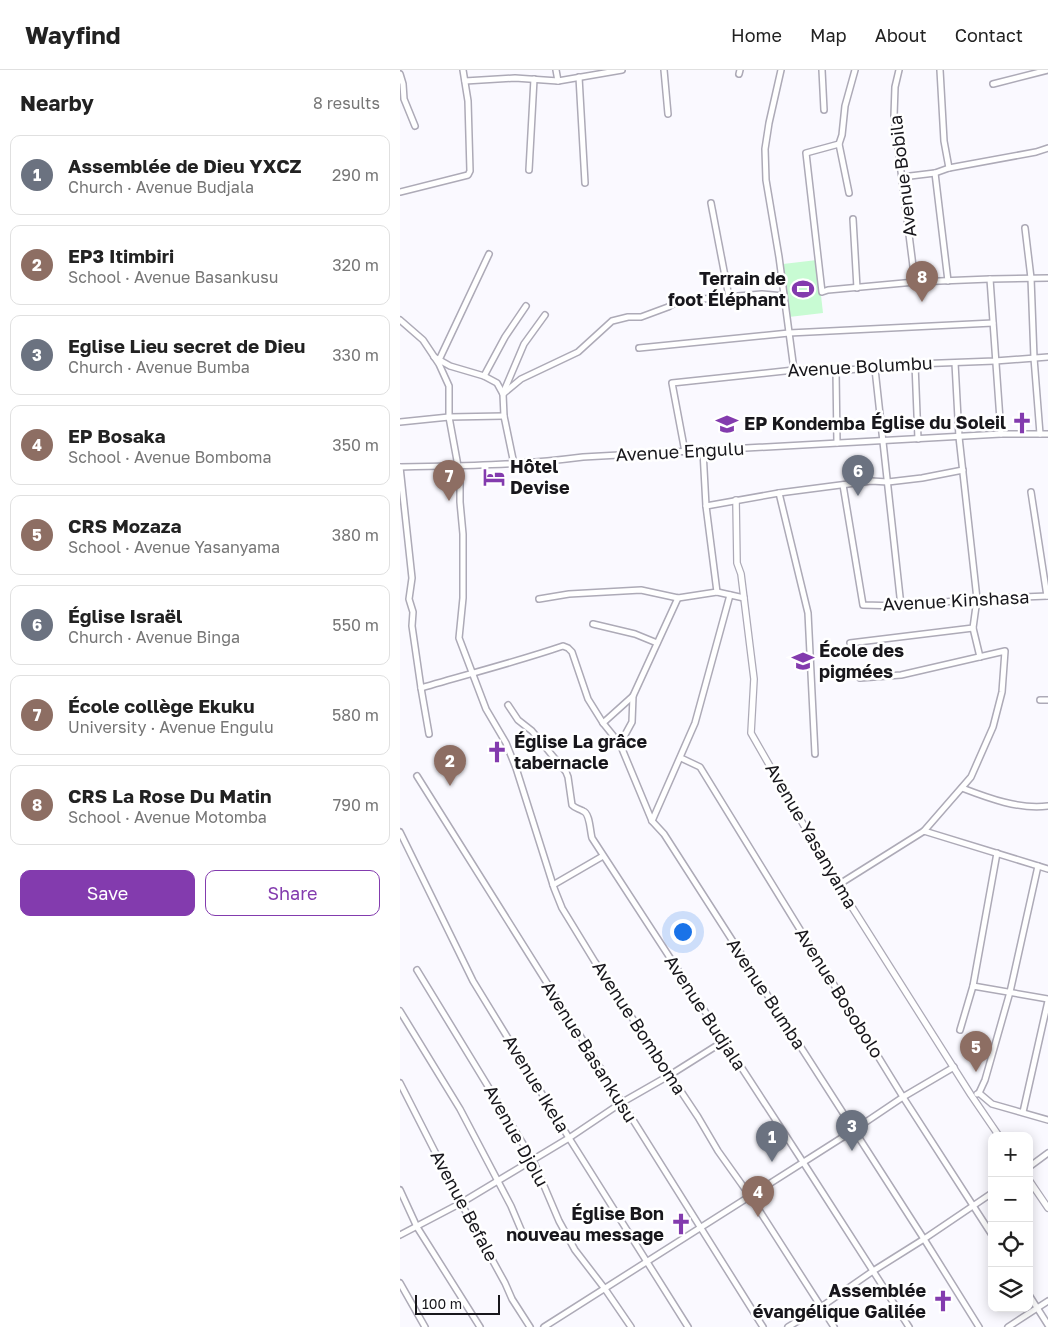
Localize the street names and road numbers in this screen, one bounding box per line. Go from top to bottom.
street label: Avenue Bobila [884,114,920,238]
street label: Avenue Bolumbu [787,351,933,381]
street label: Avenue Engulu [615,437,745,465]
street label: Avenue Kinshasa [882,585,1030,615]
street label: Avenue Yasanyama [761,759,863,912]
street label: Avenue Bosobolo [791,923,889,1062]
street label: Avenue Bumba [723,934,811,1053]
street label: Avenue Budjala [660,951,751,1074]
street label: Avenue Bomboma [588,957,691,1098]
street label: Avenue Basankusu [537,977,642,1126]
street label: Avenue Ikela [499,1031,575,1136]
street label: Avenue Djolu [480,1081,554,1190]
street label: Avenue Befale [426,1146,503,1265]

